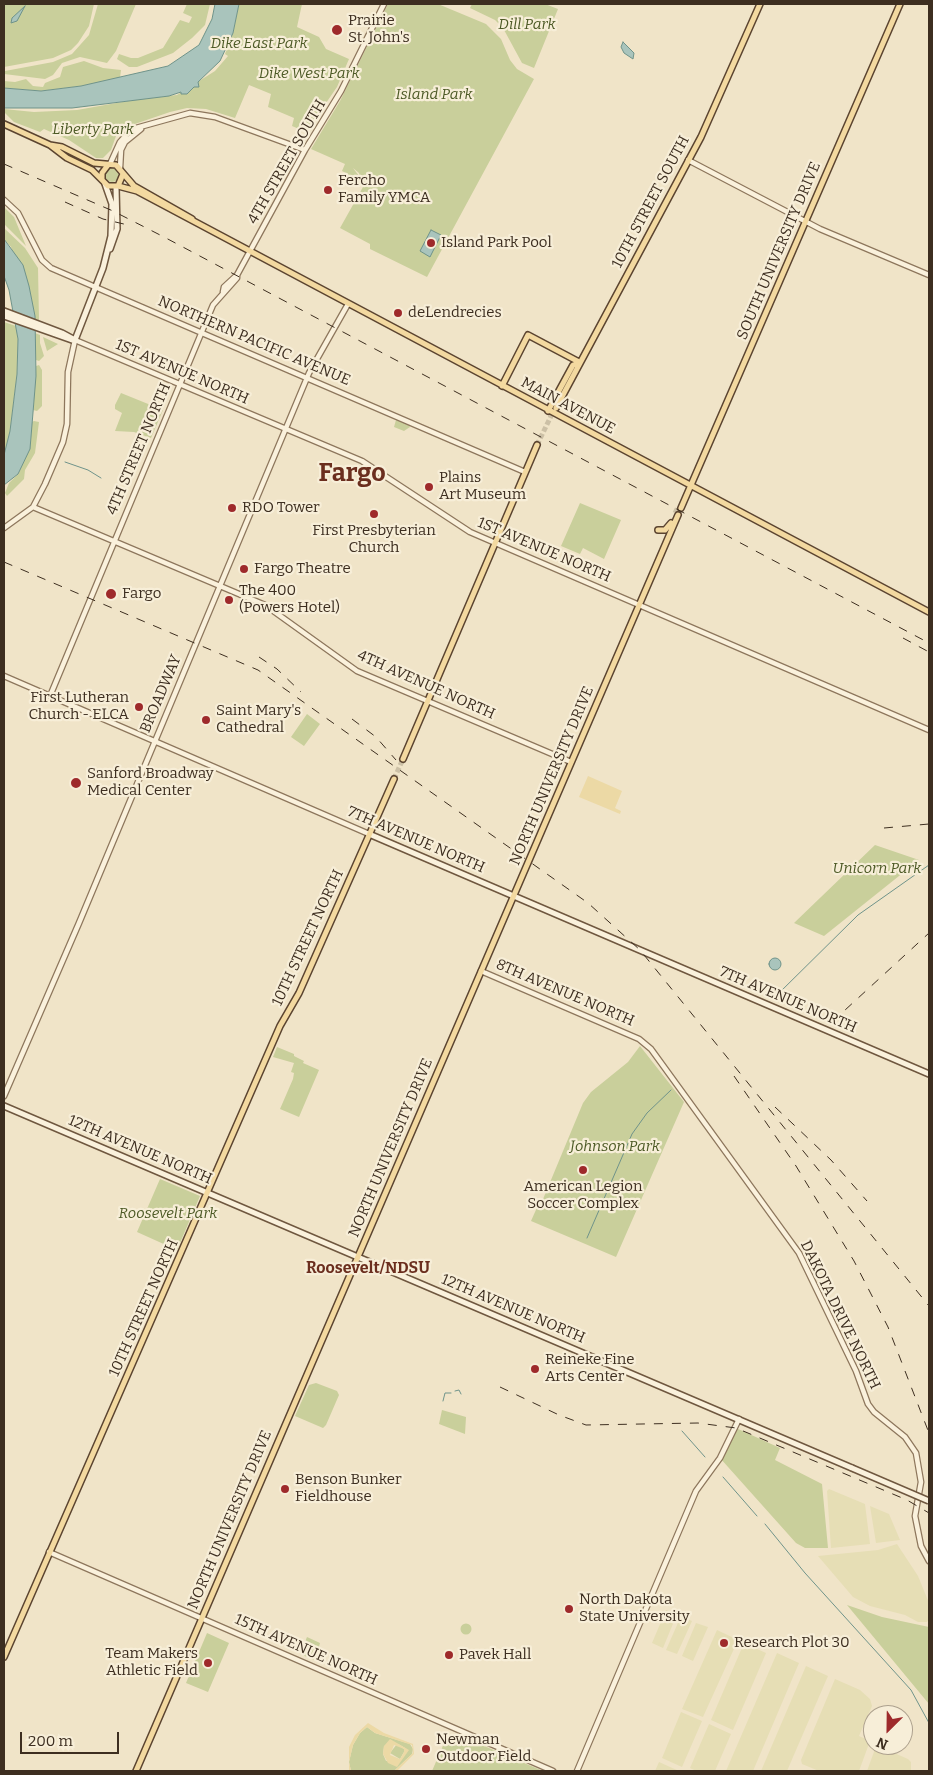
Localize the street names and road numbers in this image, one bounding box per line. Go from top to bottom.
street label: 4TH STREET SOUTH [244,97,330,227]
street label: 10TH STREET SOUTH [608,133,694,271]
street label: SOUTH UNIVERSITY DRIVE [733,159,825,343]
street label: NORTHERN PACIFIC AVENUE [155,292,353,390]
street label: 1ST AVENUE NORTH [113,336,251,408]
street label: MAIN AVENUE [518,374,618,438]
street label: 4TH STREET NORTH [103,380,175,518]
street label: 1ST AVENUE NORTH [475,514,613,586]
street label: 4TH AVENUE NORTH [354,647,498,723]
street label: BROADWAY [137,652,185,736]
street label: NORTH UNIVERSITY DRIVE [506,684,598,868]
street label: 7TH AVENUE NORTH [345,803,487,877]
street label: 10TH STREET NORTH [268,867,348,1009]
street label: 8TH AVENUE NORTH [493,956,637,1030]
street label: 7TH AVENUE NORTH [717,963,859,1037]
street label: NORTH UNIVERSITY DRIVE [345,1056,437,1240]
street label: 12TH AVENUE NORTH [65,1112,215,1188]
street label: 10TH STREET NORTH [106,1236,182,1380]
street label: DAKOTA DRIVE NORTH [796,1238,884,1392]
street label: 12TH AVENUE NORTH [438,1271,588,1347]
street label: NORTH UNIVERSITY DRIVE [184,1428,276,1612]
street label: 15TH AVENUE NORTH [232,1610,380,1690]

